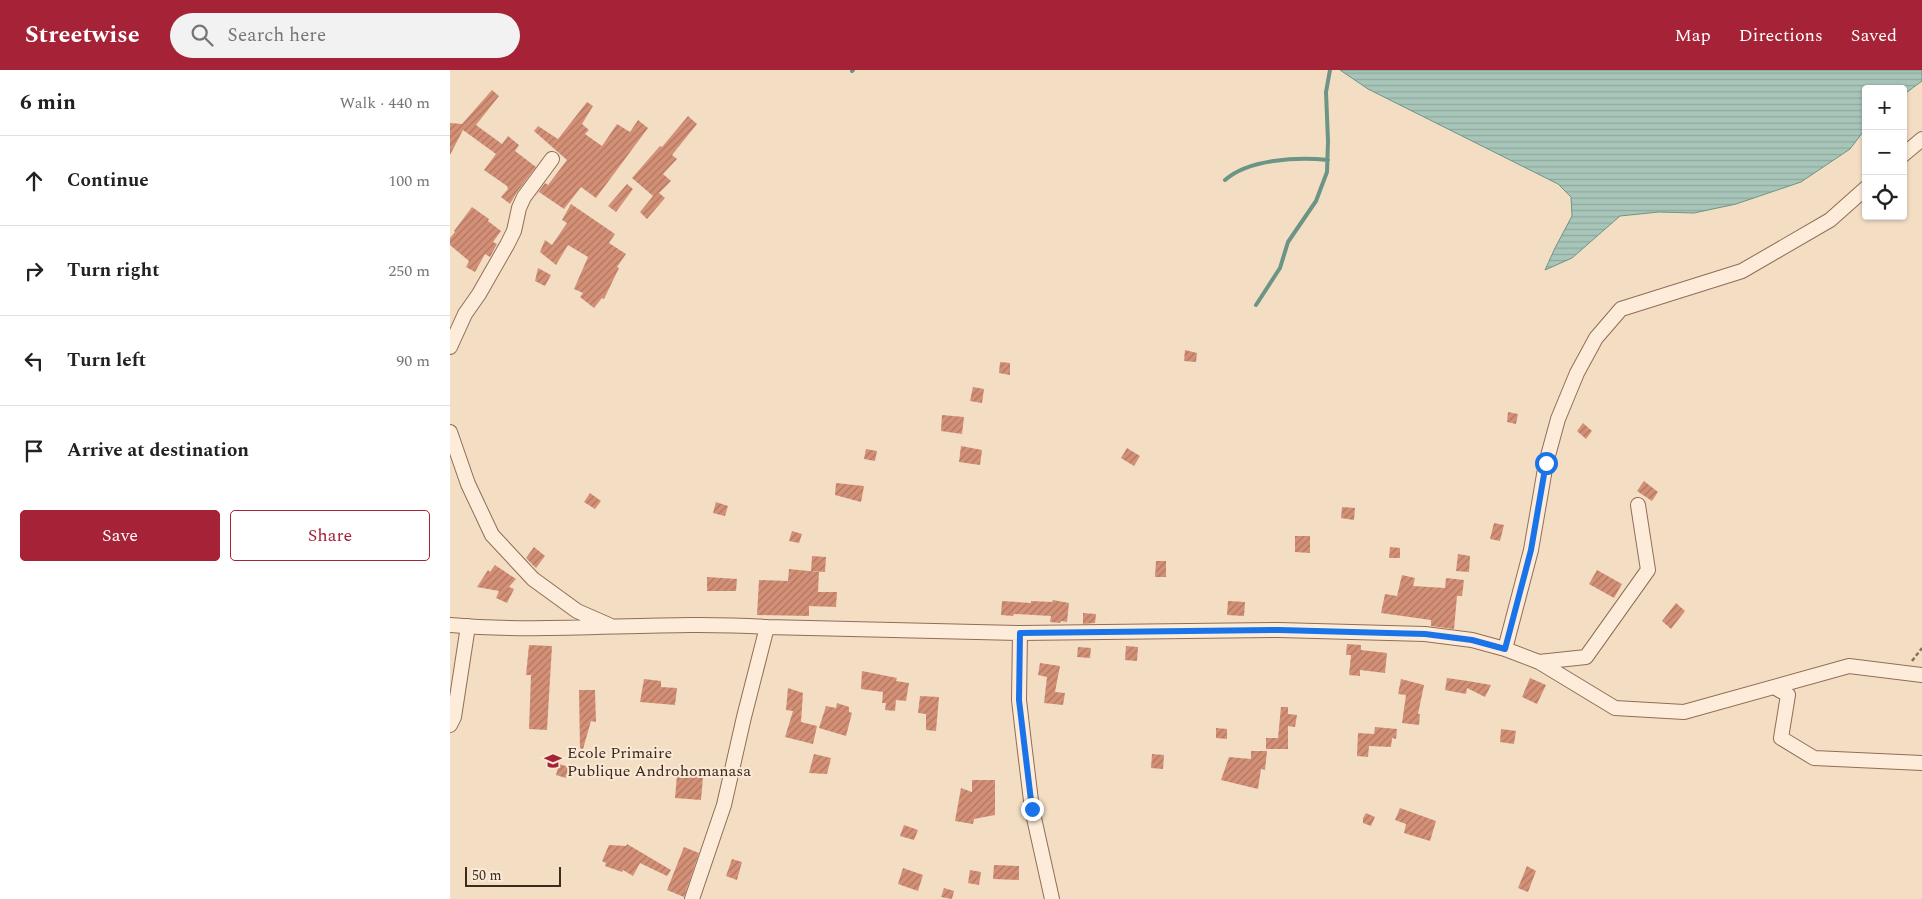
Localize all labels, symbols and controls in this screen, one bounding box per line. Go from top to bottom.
search box [170,13,520,58]
text: Streetwise [25,17,140,53]
icon: search [188,21,216,49]
text: Search here [228,21,326,50]
text: Map [1675,22,1711,49]
text: Directions [1739,22,1823,49]
text: Saved [1851,22,1897,49]
map controls [1862,85,1907,220]
button: + [1862,85,1907,130]
text: 6 min [20,87,76,119]
text: Walk · 440 m [339,91,430,115]
button: − [1862,130,1907,175]
text: Continue [67,166,149,195]
icon: ahead [20,167,48,195]
text: 100 m [388,169,430,193]
button: locate [1862,175,1907,220]
text: Turn right [67,256,160,285]
icon: right [20,257,48,285]
text: 250 m [388,259,430,283]
text: Turn left [67,346,146,375]
icon: left [20,347,48,375]
text: 90 m [396,349,430,373]
text: Arrive at destination [67,436,249,465]
icon: arrive [20,437,48,465]
route start [1535,452,1558,475]
button: Save [20,510,220,561]
button: Share [230,510,430,561]
place label: Ecole Primaire Publique Androhomanasa [567,741,751,783]
school or university icon: Ecole Primaire Publique Androhomanasa [543,751,563,771]
route end [1021,798,1044,821]
scale bar [465,864,561,887]
text: 50 m [472,865,502,886]

